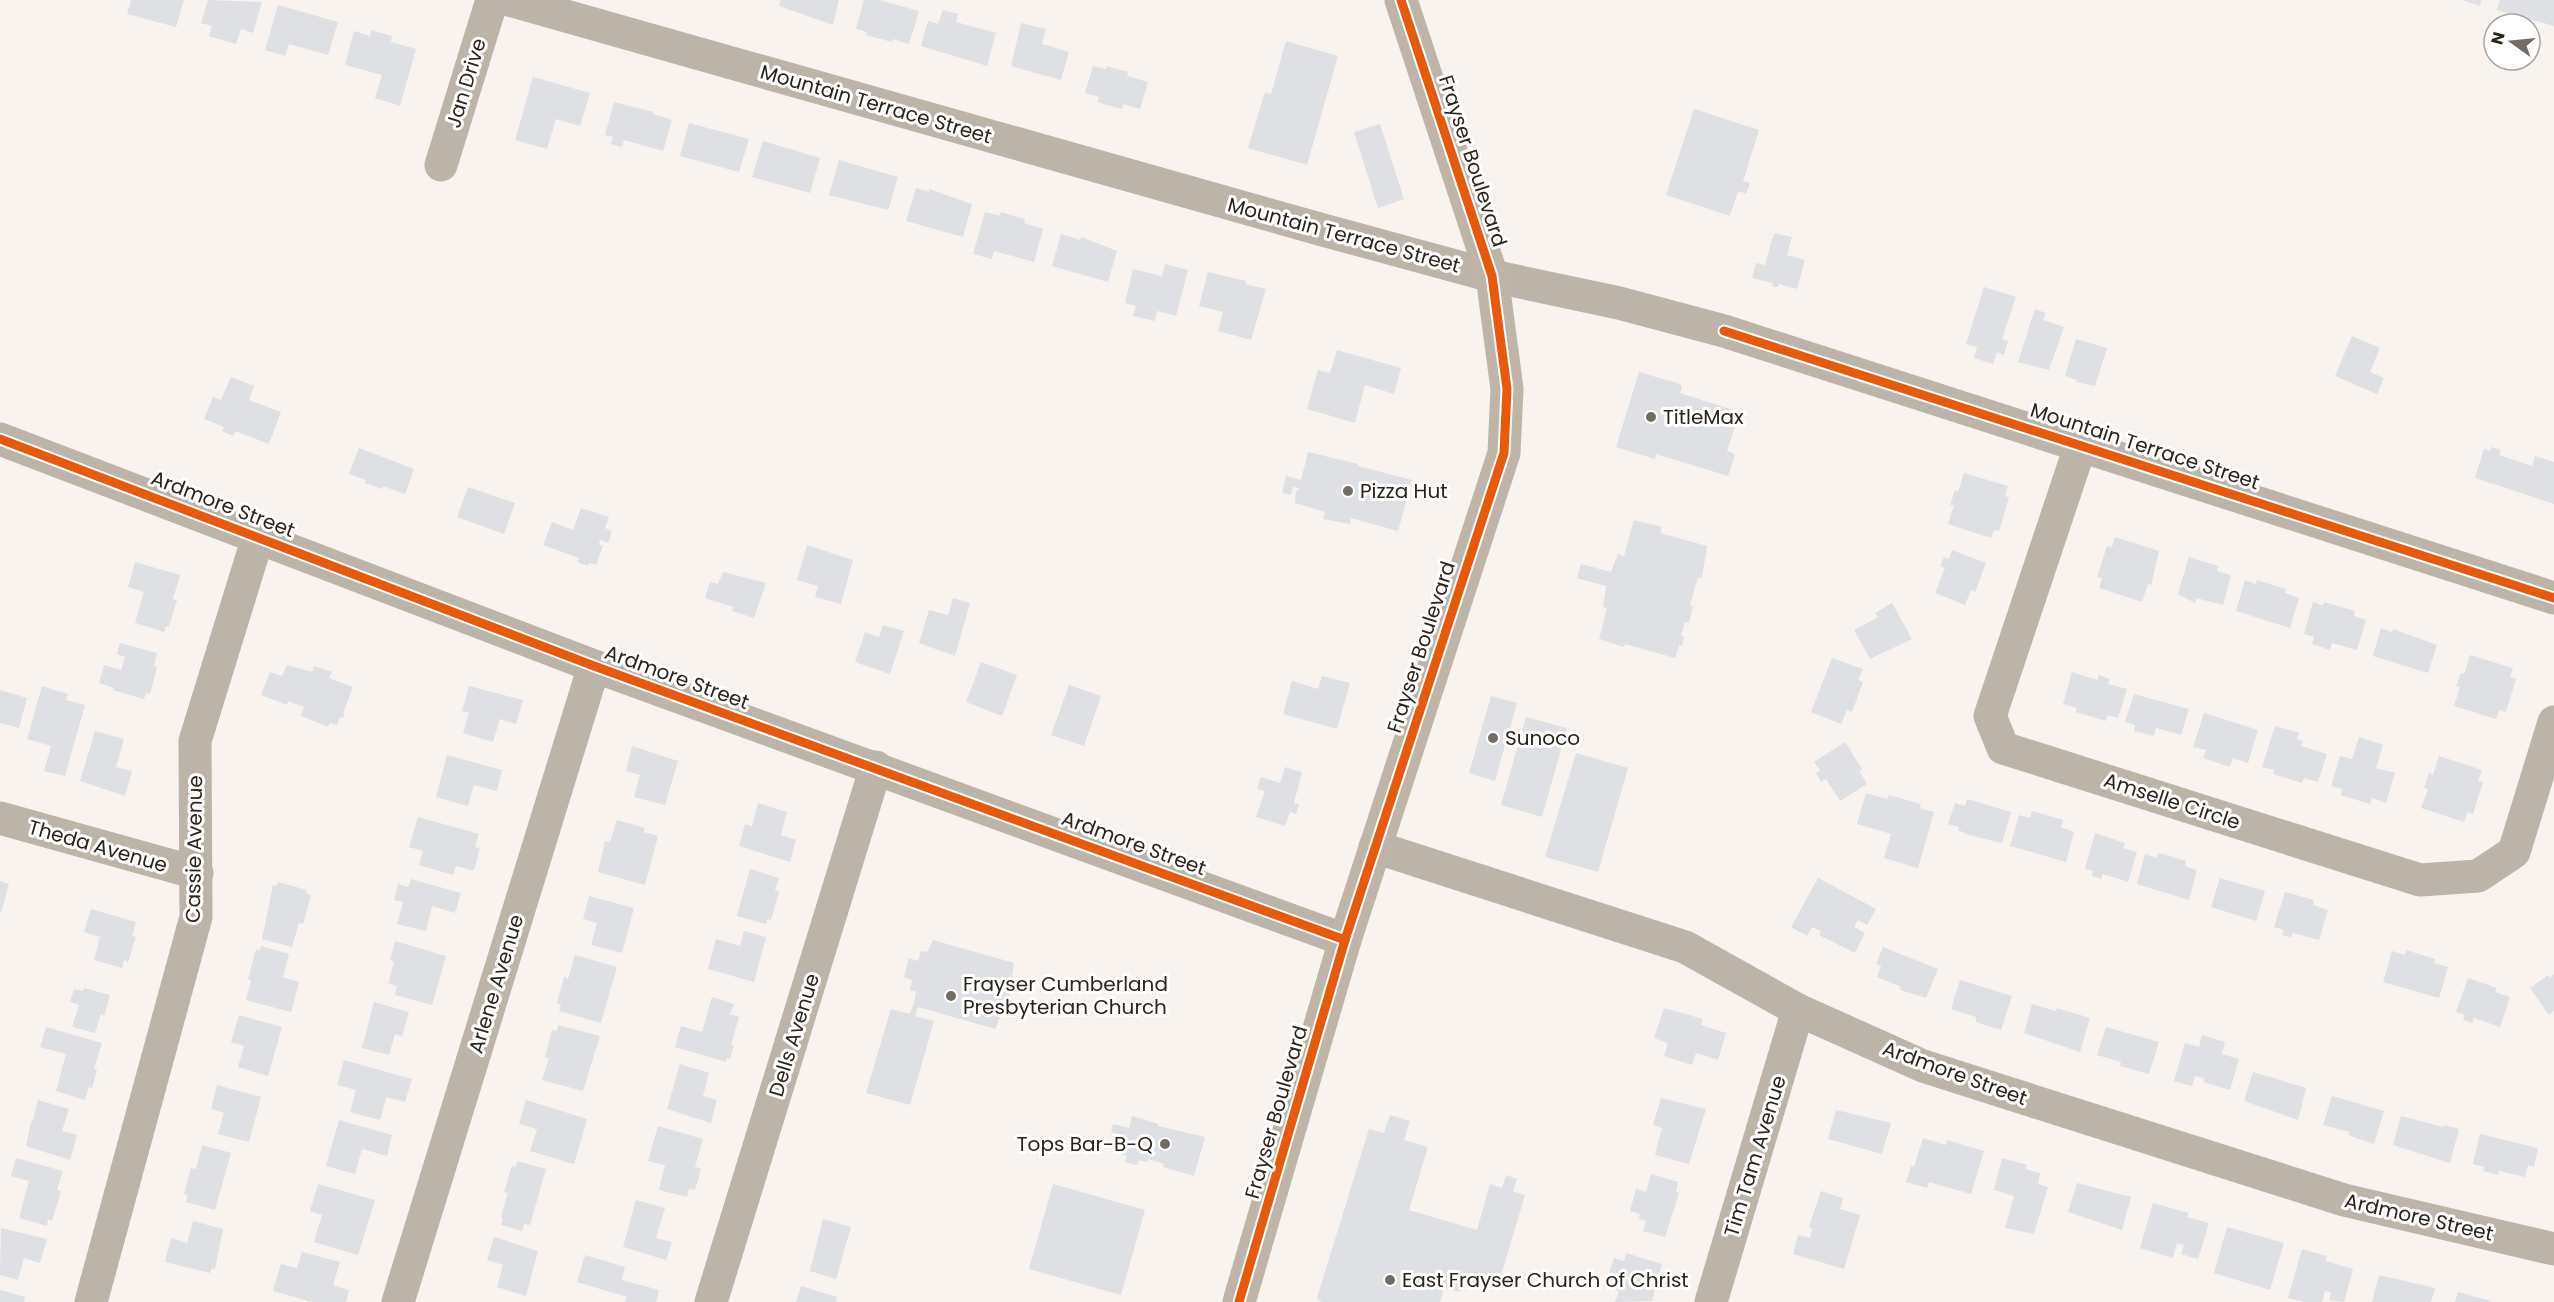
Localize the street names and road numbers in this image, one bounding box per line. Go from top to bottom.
street label: Jan Drive [439,35,493,131]
street label: Mountain Terrace Street [757,58,995,150]
street label: Frayser Boulevard [1432,72,1514,250]
street label: Mountain Terrace Street [1225,190,1463,280]
street label: Mountain Terrace Street [2027,396,2263,496]
street label: Ardmore Street [147,464,299,544]
street label: Frayser Boulevard [1380,558,1462,736]
street label: Ardmore Street [601,638,753,716]
street label: Amselle Circle [2100,766,2244,836]
street label: Cassie Avenue [179,775,209,923]
street label: Ardmore Street [1058,804,1210,882]
street label: Theda Avenue [25,813,171,879]
street label: Arlene Avenue [462,911,530,1057]
street label: Dells Avenue [762,970,826,1100]
street label: Frayser Boulevard [1238,1022,1314,1202]
street label: Ardmore Street [1879,1034,2031,1112]
street label: Tim Tam Avenue [1717,1072,1793,1240]
street label: Ardmore Street [2342,1186,2496,1248]

